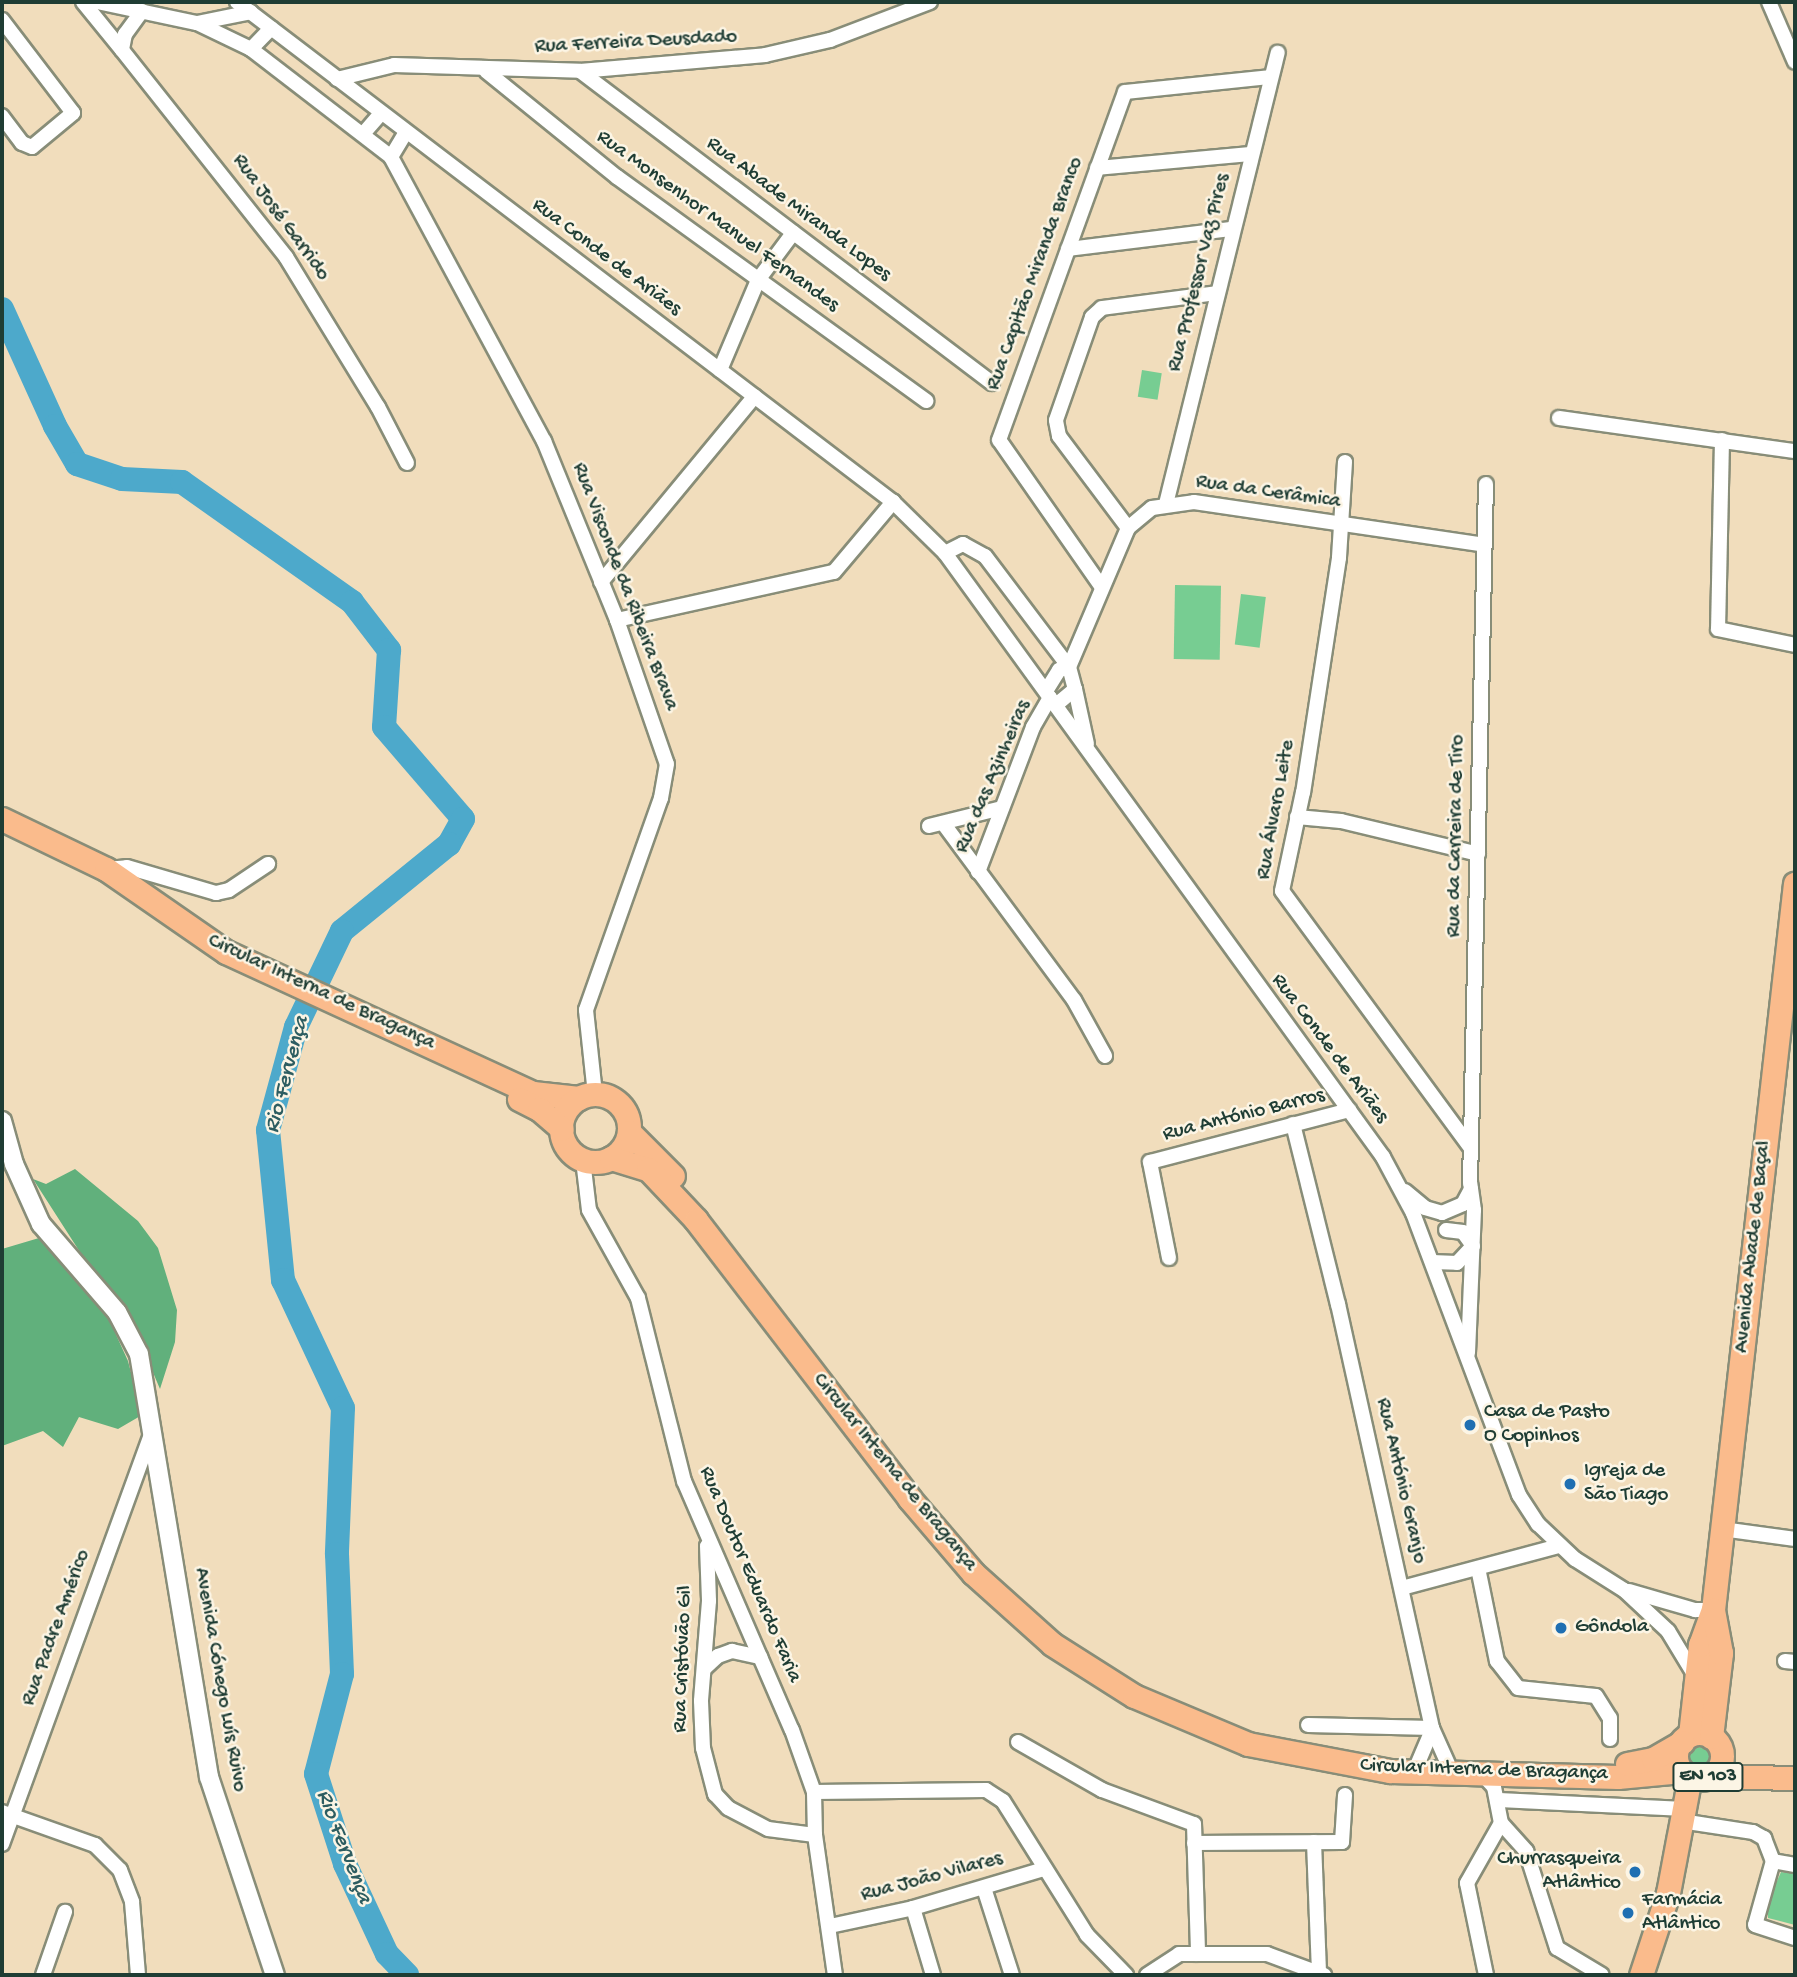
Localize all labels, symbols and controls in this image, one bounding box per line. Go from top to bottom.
street label: Rua Ferreira Deusdado [534,25,738,61]
street label: Rua Monsenhor Manuel Fernandes [591,125,843,319]
street label: Rua Abade Miranda Lopes [700,132,896,288]
street label: Rua José Garrido [226,150,334,286]
street label: Rua Capitão Miranda Branco [982,154,1090,394]
street label: Rua Professor Vaz Pires [1163,171,1237,375]
street label: Rua Conde de Ariães [526,194,686,322]
street label: Rua Visconde da Ribeira Brava [565,460,683,714]
street label: Rua da Cerâmica [1194,470,1342,516]
street label: Rua das Azinheiras [950,697,1038,857]
street label: Rua da Carreira de Tiro [1443,734,1471,938]
street label: Rua Álvaro Leite [1252,738,1302,882]
street label: Circular Interna de Bragança [203,929,439,1057]
street label: Rua Conde de Ariães [1265,969,1393,1129]
water label: Rio Fervença [259,1014,317,1136]
street label: Rua António Barros [1161,1084,1327,1148]
street label: Avenida Abade de Baçal [1730,1140,1778,1354]
street label: Circular Interna de Bragança [806,1369,982,1577]
street label: Rua António Granjo [1369,1396,1431,1566]
place label: Casa de Pasto O Copinhos [1484,1400,1610,1450]
marker: Casa de Pasto O Copinhos [1462,1417,1478,1433]
place label: Igreja de São Tiago [1584,1459,1668,1509]
street label: Rua Doutor Eduardo Faria [692,1463,806,1687]
marker: Igreja de São Tiago [1562,1476,1578,1492]
street label: Rua Padre Américo [17,1546,97,1710]
street label: Avenida Cónego Luís Ruivo [187,1566,251,1794]
street label: Rua Cristóvão Gil [669,1585,699,1733]
place label: Gôndola [1575,1615,1649,1641]
marker: Gôndola [1553,1620,1569,1636]
street label: Circular Interna de Bragança [1360,1754,1608,1788]
road number: EN 103 [1671,1762,1745,1792]
water label: Rio Fervença [309,1786,377,1908]
street label: Rua João Vilares [858,1847,1006,1909]
place label: Churrasqueira Atlântico [1497,1847,1621,1897]
marker: Churrasqueira Atlântico [1627,1864,1643,1880]
place label: Farmácia Atlântico [1642,1888,1722,1938]
marker: Farmácia Atlântico [1620,1905,1636,1921]

